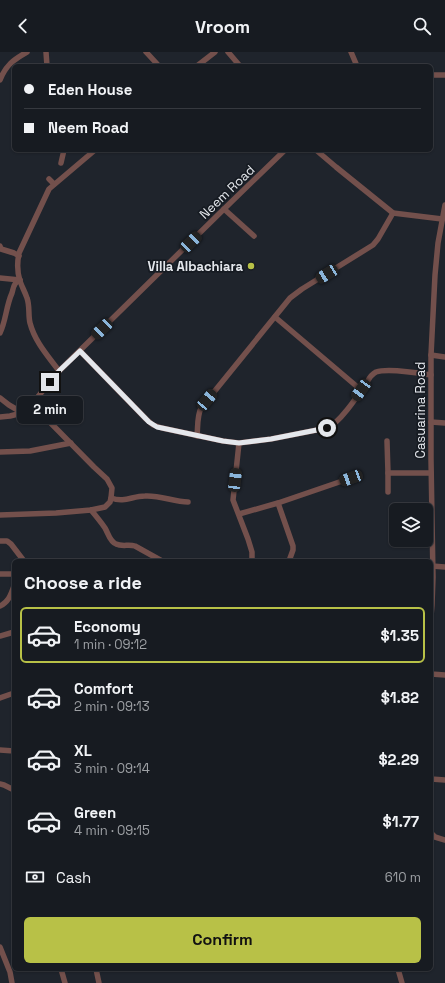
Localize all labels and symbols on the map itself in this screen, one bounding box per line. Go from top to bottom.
street label: Neem Road [196,161,258,223]
car [178,229,204,255]
place label: Villa Albachiara [147,258,243,275]
marker: Villa Albachiara [246,261,256,271]
car [314,263,340,285]
car [89,316,115,342]
street label: Casuarina Road [412,362,429,458]
route end [41,373,59,391]
car [349,377,373,403]
car [195,387,219,413]
callout: 2 min [17,396,83,424]
route start [318,419,336,437]
car [228,467,242,493]
car [338,468,364,488]

